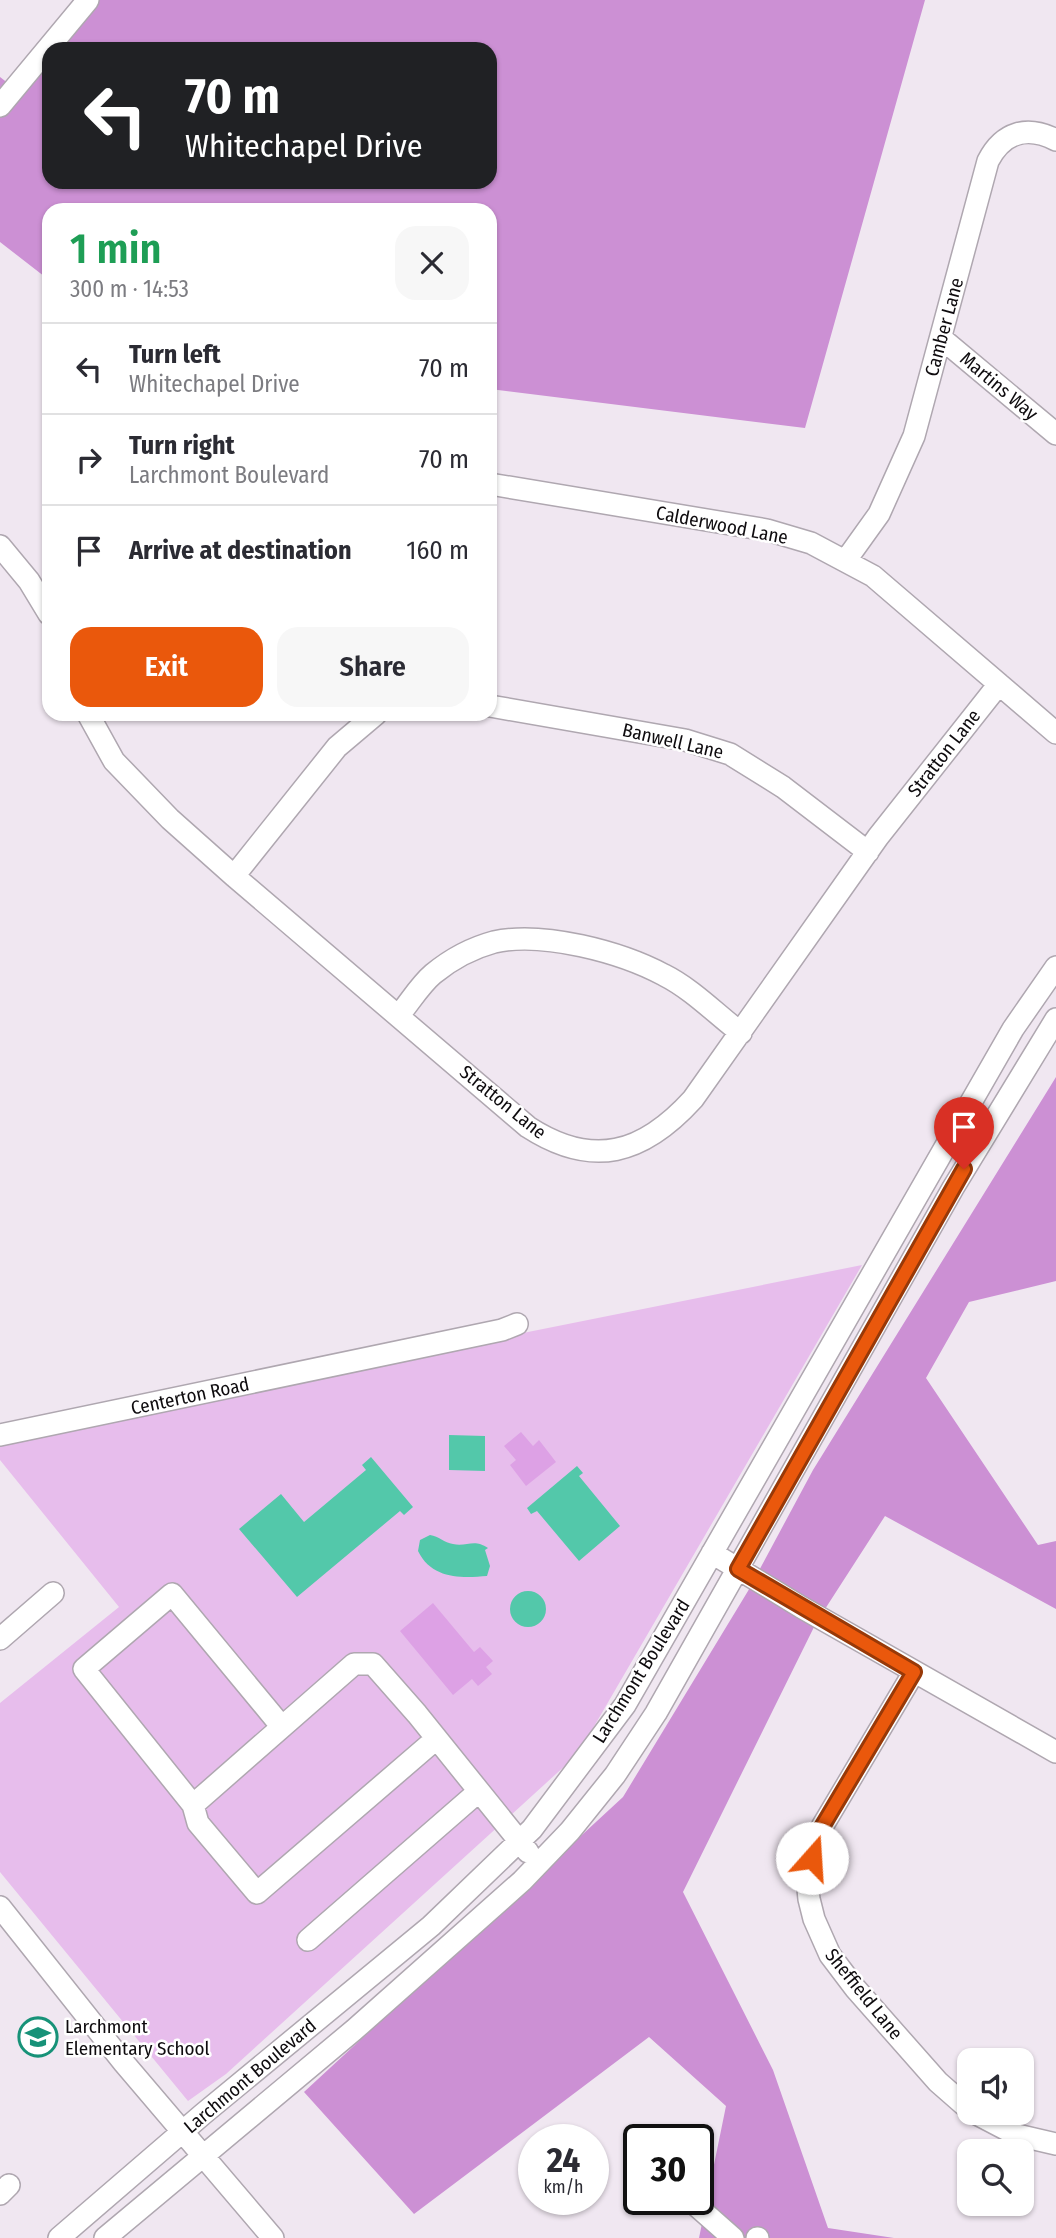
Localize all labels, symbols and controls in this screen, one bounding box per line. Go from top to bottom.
text: 70 m [185,67,280,126]
icon: left [70,70,161,161]
text: Whitechapel Drive [185,127,422,165]
text: 1 min [70,224,161,274]
button: close [395,226,469,300]
text: 300 m · 14:53 [70,275,189,303]
street label: Camber Lane [920,275,968,379]
text: Turn left [129,339,221,370]
street label: Martins Way [956,347,1043,425]
icon: left [70,350,108,388]
text: 70 m [419,353,469,384]
text: Whitechapel Drive [129,370,300,398]
text: Turn right [129,430,235,461]
icon: right [70,441,108,479]
text: 70 m [419,444,469,475]
text: Larchmont Boulevard [129,461,329,489]
street label: Calderwood Lane [654,501,790,549]
icon: arrive [70,532,108,570]
text: Arrive at destination [129,535,352,566]
text: 160 m [406,535,469,566]
button: Exit [70,627,263,707]
button: Share [277,627,469,707]
street label: Stratton Lane [903,705,985,801]
street label: Banwell Lane [620,718,726,764]
street label: Stratton Lane [455,1060,551,1144]
pin [934,1097,994,1169]
icon: arrive [945,1108,983,1146]
street label: Centerton Road [129,1372,251,1420]
street label: Larchmont Boulevard [587,1595,695,1747]
position arrow [775,1821,849,1895]
street label: Sheffield Lane [820,1944,908,2044]
street label: Larchmont Boulevard [179,2014,321,2138]
place label: Larchmont Elementary School [65,2015,210,2060]
school or university icon: Larchmont Elementary School [17,2016,59,2058]
map controls [957,2048,1034,2216]
button: sound [957,2048,1034,2125]
speed limit sign: 30 [623,2124,714,2215]
text: 24 [547,2139,580,2181]
button: search [957,2139,1034,2216]
text: km/h [543,2176,584,2198]

